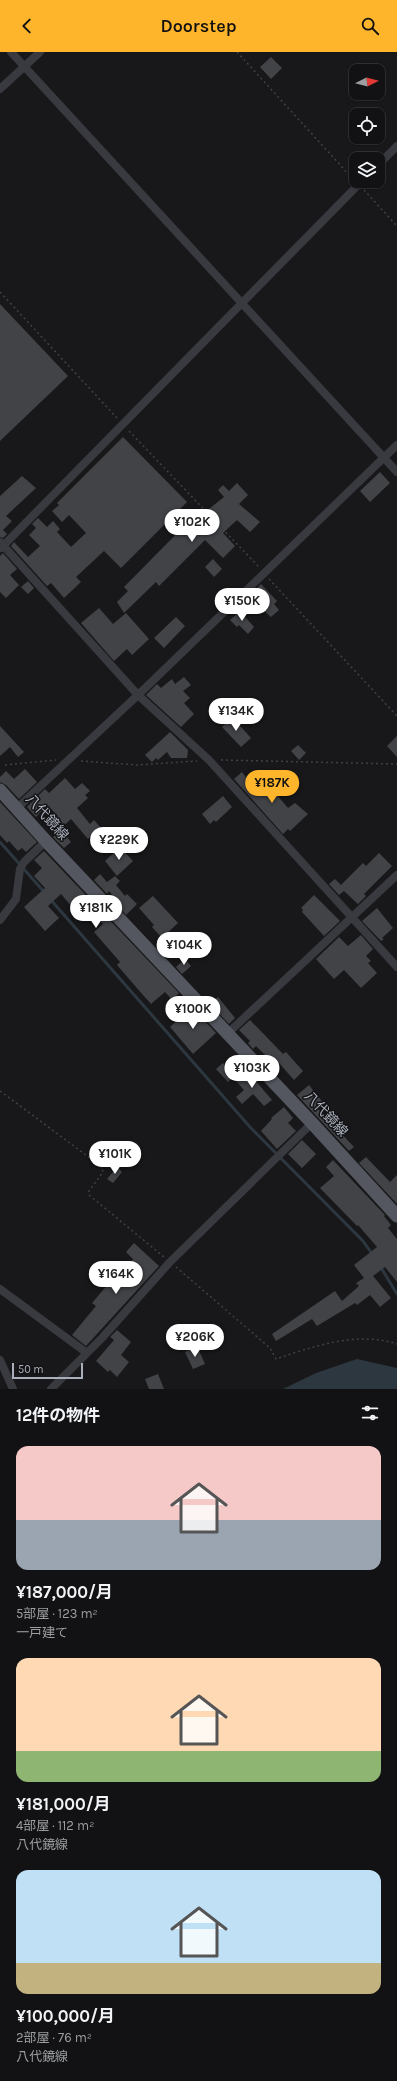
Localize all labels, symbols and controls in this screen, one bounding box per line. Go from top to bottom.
icon: back [16,15,38,37]
text: Doorstep [160,15,237,37]
icon: search [359,15,381,37]
north arrow [349,64,385,100]
map controls [349,64,385,188]
button: locate [349,108,385,144]
button: layers [349,152,385,188]
pin: ¥102K [164,509,220,543]
text: ¥102K [174,514,210,529]
pin: ¥150K [214,588,270,622]
text: ¥150K [224,593,260,608]
pin: ¥134K [208,698,264,732]
text: ¥134K [218,703,254,718]
pin: ¥187K [244,770,300,804]
text: ¥187K [254,775,290,790]
street label: 八代鏡線 [22,791,72,843]
pin: ¥229K [91,827,147,861]
text: ¥229K [99,832,139,847]
pin: ¥181K [68,895,124,929]
text: ¥181K [79,900,113,915]
pin: ¥104K [156,932,212,966]
text: ¥104K [166,937,202,952]
pin: ¥100K [165,996,221,1030]
text: ¥100K [174,1001,212,1016]
pin: ¥103K [224,1055,280,1089]
text: ¥103K [233,1060,271,1075]
street label: 八代鏡線 [301,1088,351,1140]
pin: ¥101K [87,1141,143,1175]
text: ¥101K [98,1146,132,1161]
pin: ¥164K [88,1261,144,1295]
text: ¥164K [98,1266,134,1281]
pin: ¥206K [167,1324,223,1358]
text: ¥206K [175,1329,215,1344]
scale bar [12,1361,83,1380]
text: 50 m [18,1363,44,1376]
icon: filters [359,1402,381,1424]
text: 12件の物件 [16,1405,100,1425]
icon: home [163,1472,235,1544]
text: ¥187,000/月 [16,1582,113,1602]
text: 5部屋 · 123 m² [16,1606,98,1621]
text: 一戸建て [16,1625,68,1640]
icon: home [163,1684,235,1756]
text: ¥181,000/月 [16,1794,111,1814]
text: 4部屋 · 112 m² [16,1818,94,1833]
text: 八代鏡線 [16,1837,68,1852]
icon: home [163,1896,235,1968]
text: ¥100,000/月 [16,2006,115,2026]
text: 2部屋 · 76 m² [16,2030,92,2045]
text: 八代鏡線 [16,2049,68,2064]

